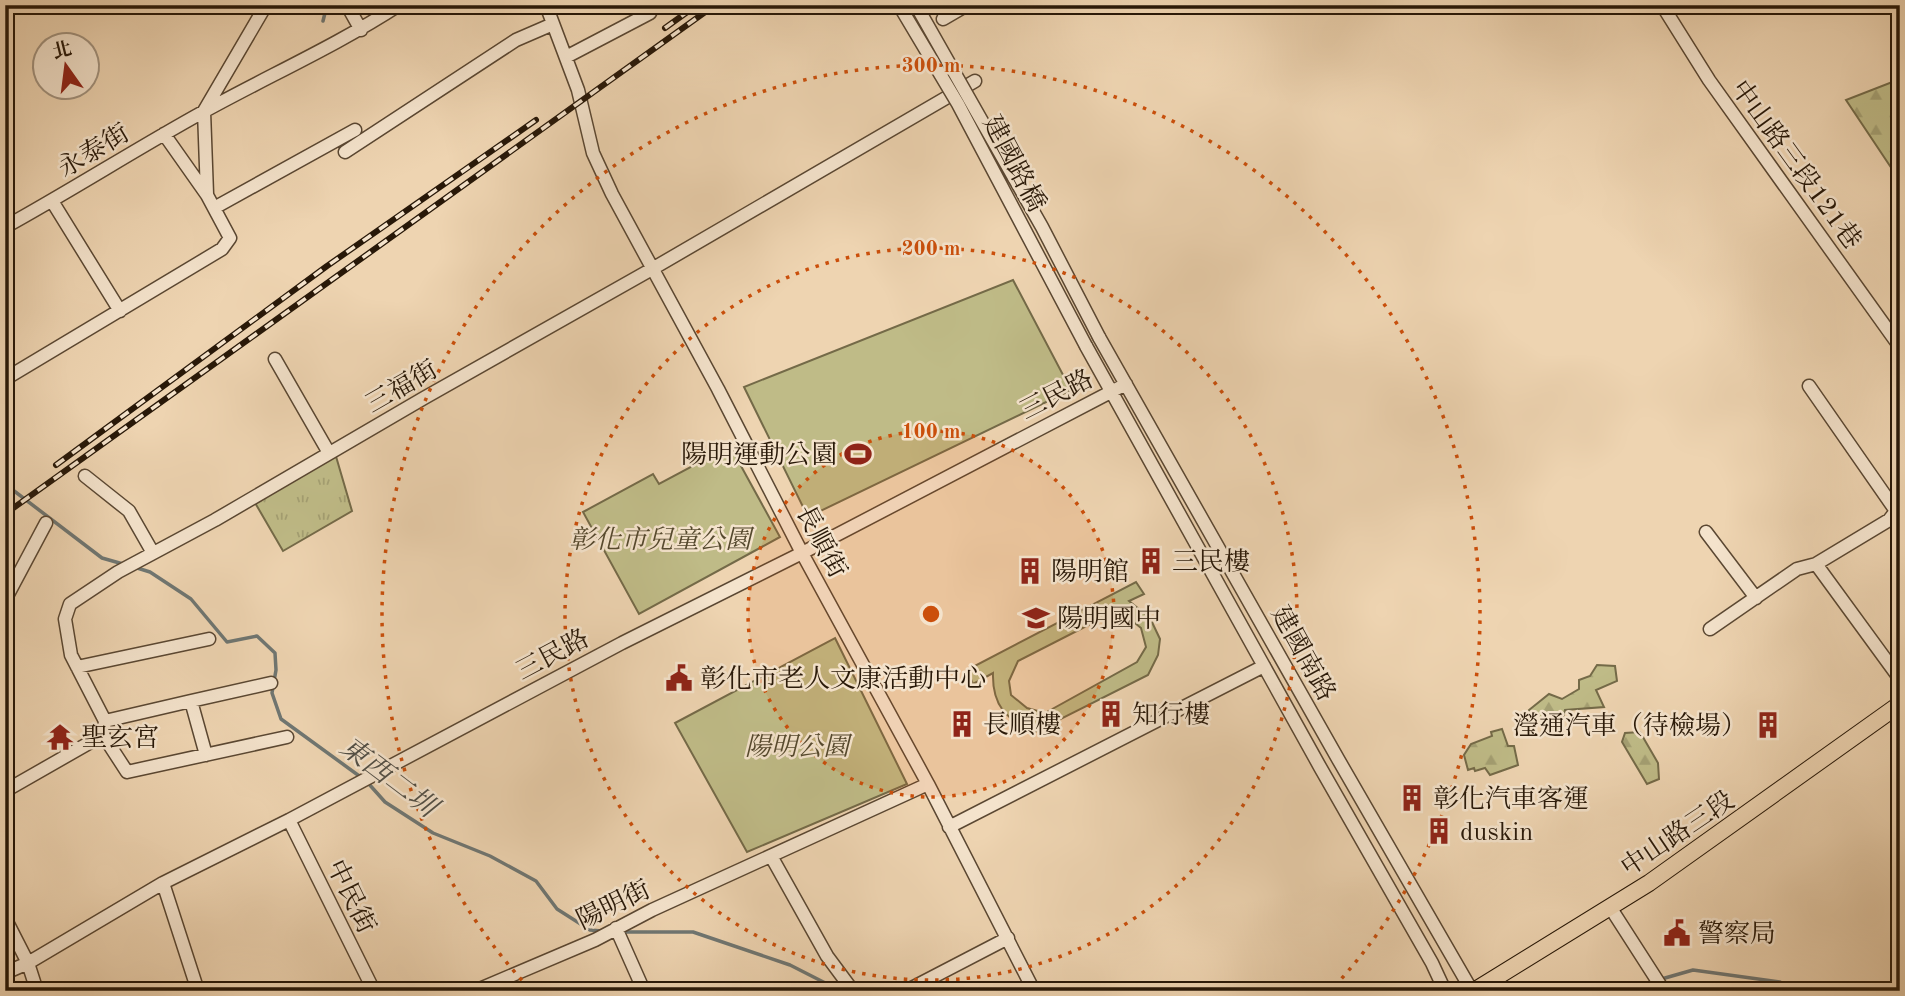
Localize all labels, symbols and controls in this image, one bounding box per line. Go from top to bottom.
north arrow [32,32,102,102]
text: 北 [50,38,74,63]
text: 300 m [901,56,961,77]
street label: 中山路三段121巷 [1726,75,1867,254]
street label: 建國路橋 [977,111,1051,216]
street label: 永泰街 [53,119,134,183]
text: 200 m [901,239,961,260]
street label: 三福街 [361,355,442,418]
street label: 三民路 [1015,365,1098,425]
text: 100 m [901,422,961,443]
sports icon: 陽明運動公園 [843,439,873,469]
place label: 陽明運動公園 [681,441,837,469]
street label: 長順街 [790,500,852,582]
park label: 彰化市兒童公園 [569,525,755,554]
building icon: 三民樓 [1136,546,1166,576]
place label: 三民樓 [1172,548,1250,576]
building icon: 陽明館 [1015,556,1045,586]
place label: 陽明館 [1051,557,1129,586]
street label: 建國南路 [1266,601,1341,706]
centre of rings [919,602,943,626]
school or university icon: 陽明國中 [1021,603,1051,633]
place label: 陽明國中 [1057,605,1161,633]
street label: 三民路 [511,624,593,686]
public building icon: 彰化市老人文康活動中心 [664,663,694,693]
place label: 彰化市老人文康活動中心 [700,664,986,693]
building icon: 知行樓 [1096,699,1126,729]
place label: 知行樓 [1132,701,1210,729]
building icon: 長順樓 [947,709,977,739]
building icon: 瀅通汽車（待檢場） [1753,710,1783,740]
place label: 長順樓 [983,711,1061,739]
place label: 瀅通汽車（待檢場） [1513,711,1747,740]
temple icon: 聖玄宮 [45,722,75,752]
place label: 聖玄宮 [81,723,159,752]
water label: 東西二圳 [334,731,445,826]
park label: 陽明公園 [745,733,853,761]
building icon: 彰化汽車客運 [1397,783,1427,813]
place label: 彰化汽車客運 [1433,784,1589,813]
street label: 中山路三段 [1616,786,1739,882]
building icon: duskin [1424,816,1454,846]
place label: duskin [1460,820,1533,846]
street label: 中民街 [321,855,381,938]
street label: 陽明街 [572,875,655,935]
public building icon: 警察局 [1662,918,1692,948]
place label: 警察局 [1698,919,1776,948]

